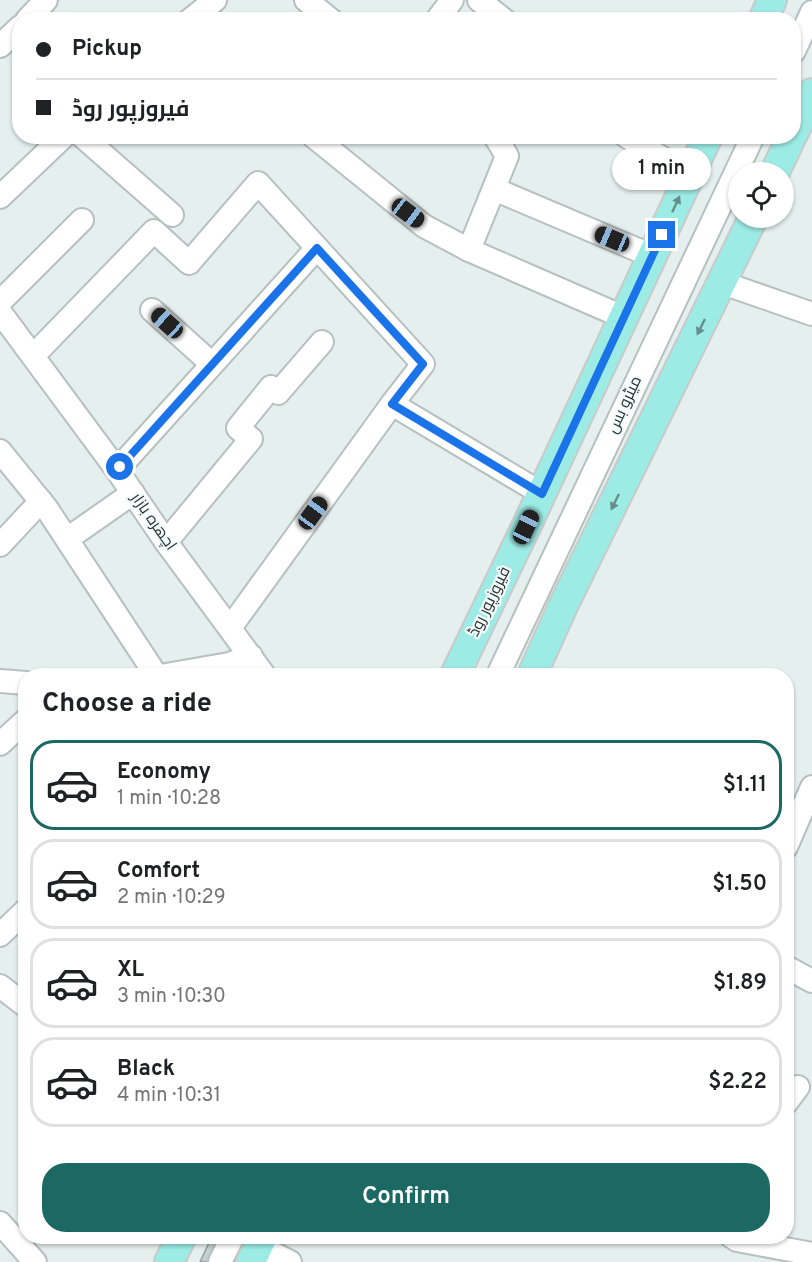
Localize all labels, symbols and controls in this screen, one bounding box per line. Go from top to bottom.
text: Pickup [72,36,142,63]
text: فیروزپور روڈ [72,97,189,124]
callout: 1 min [612,148,712,190]
text: 1 min [638,156,685,182]
map controls [728,162,794,228]
button: locate [728,162,794,228]
car [388,195,428,231]
one-way arrow [672,195,681,212]
route end [648,221,675,248]
car [592,224,632,254]
car [148,304,186,342]
one-way arrow [696,318,706,336]
street label: میٹرو بس [603,373,647,437]
route start [106,453,133,480]
street label: اچھرہ بازار [125,488,180,555]
car [295,493,331,533]
one-way arrow [610,493,619,510]
car [510,507,542,547]
street label: فیروزپور روڈ [464,564,516,640]
text: Choose a ride [42,687,212,721]
icon: car [45,758,99,812]
text: Economy [117,759,211,786]
text: $1.11 [723,772,767,799]
text: 1 min · 10:28 [117,786,221,812]
icon: car [45,857,99,911]
text: Comfort [117,858,200,885]
text: $1.50 [712,871,767,898]
text: 2 min · 10:29 [117,885,226,911]
icon: car [45,956,99,1010]
text: XL [117,957,144,984]
text: $1.89 [713,970,767,997]
text: 3 min · 10:30 [117,984,226,1010]
icon: car [45,1055,99,1109]
text: Black [117,1056,175,1083]
text: $2.22 [708,1069,767,1096]
text: 4 min · 10:31 [117,1083,221,1109]
button: Confirm [42,1163,770,1232]

